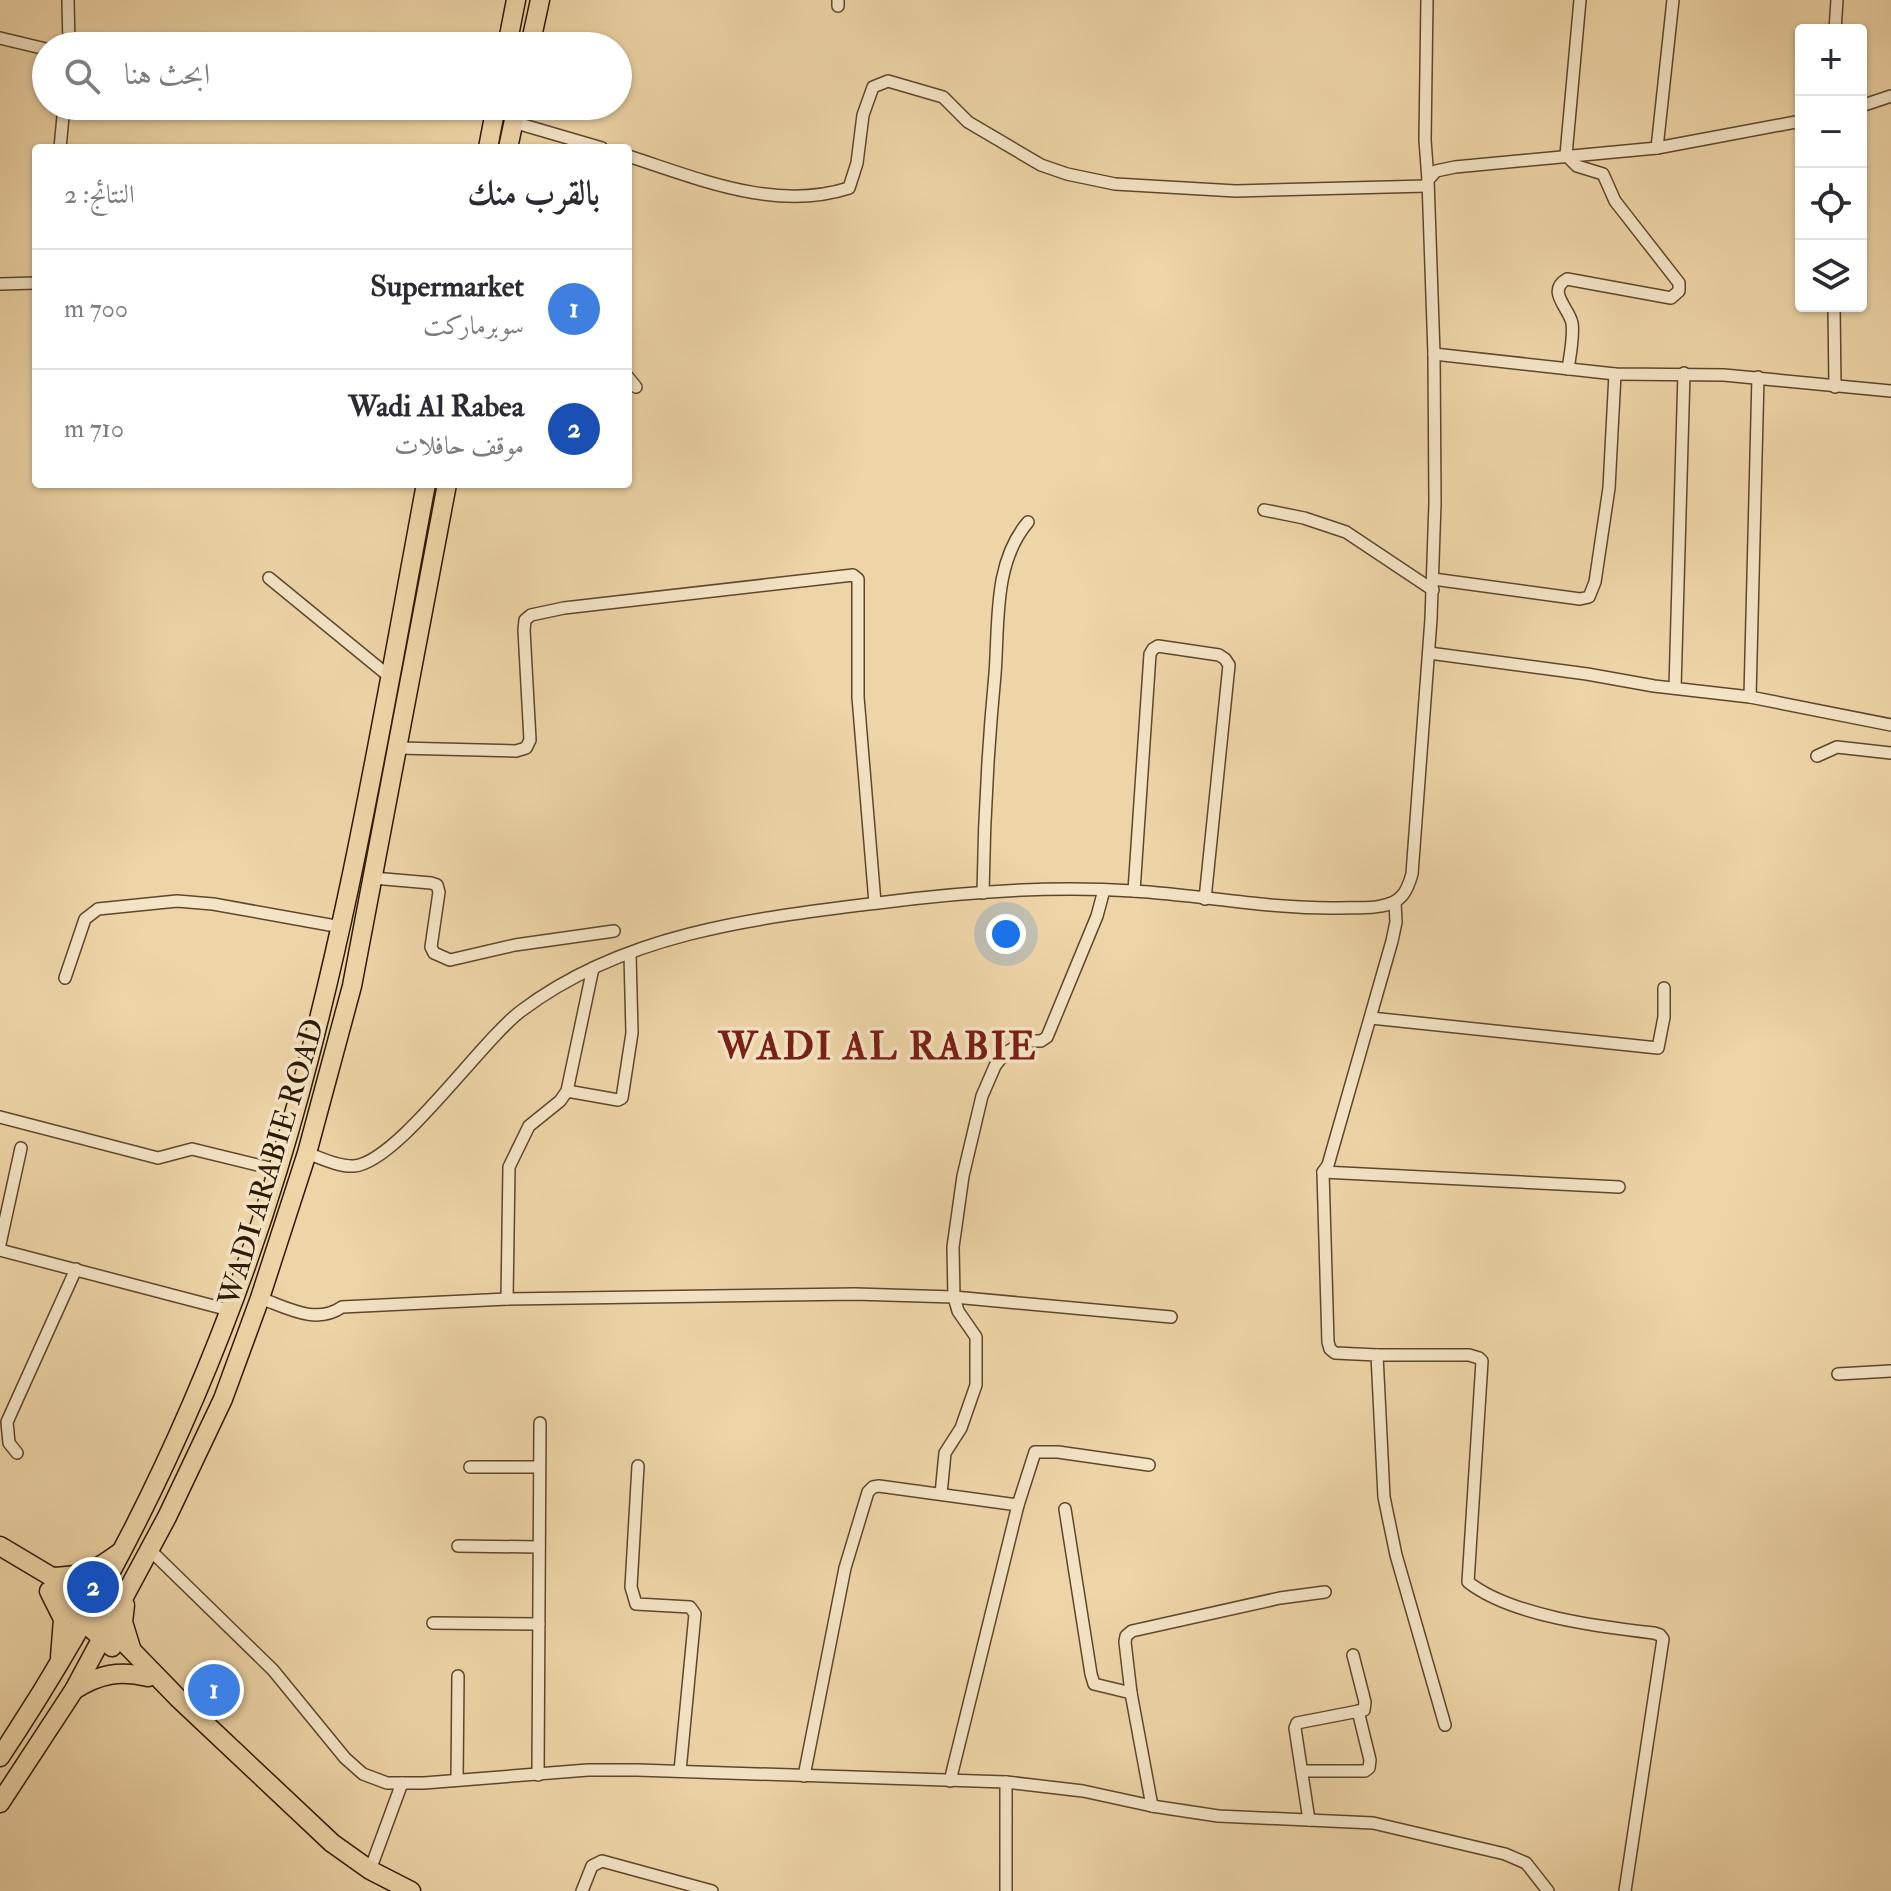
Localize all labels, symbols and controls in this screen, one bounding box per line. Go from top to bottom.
map controls [1795,24,1867,312]
button: + [1795,24,1867,96]
search box [32,32,632,120]
icon: search [60,54,104,98]
text: ابحث هنا [124,56,210,93]
button: − [1795,96,1867,168]
button: locate [1795,168,1867,240]
text: بالقرب منك [467,172,600,215]
text: النتائج: 2 [64,179,135,211]
button: layers [1795,240,1867,312]
text: Supermarket [370,268,524,305]
text: 700 m [64,293,128,325]
text: 1 [569,293,579,325]
text: سوبرماركت [423,310,524,342]
text: Wadi Al Rabea [348,388,524,425]
text: 710 m [64,413,124,445]
text: 2 [567,413,581,445]
text: موقف حافلات [394,430,524,462]
your location [986,914,1026,954]
street label: WADI ARABIE ROAD [210,1014,333,1311]
district label: WADI AL RABIE [717,1023,1038,1071]
pin: 2 [67,1557,119,1617]
pin: 1 [188,1660,240,1720]

